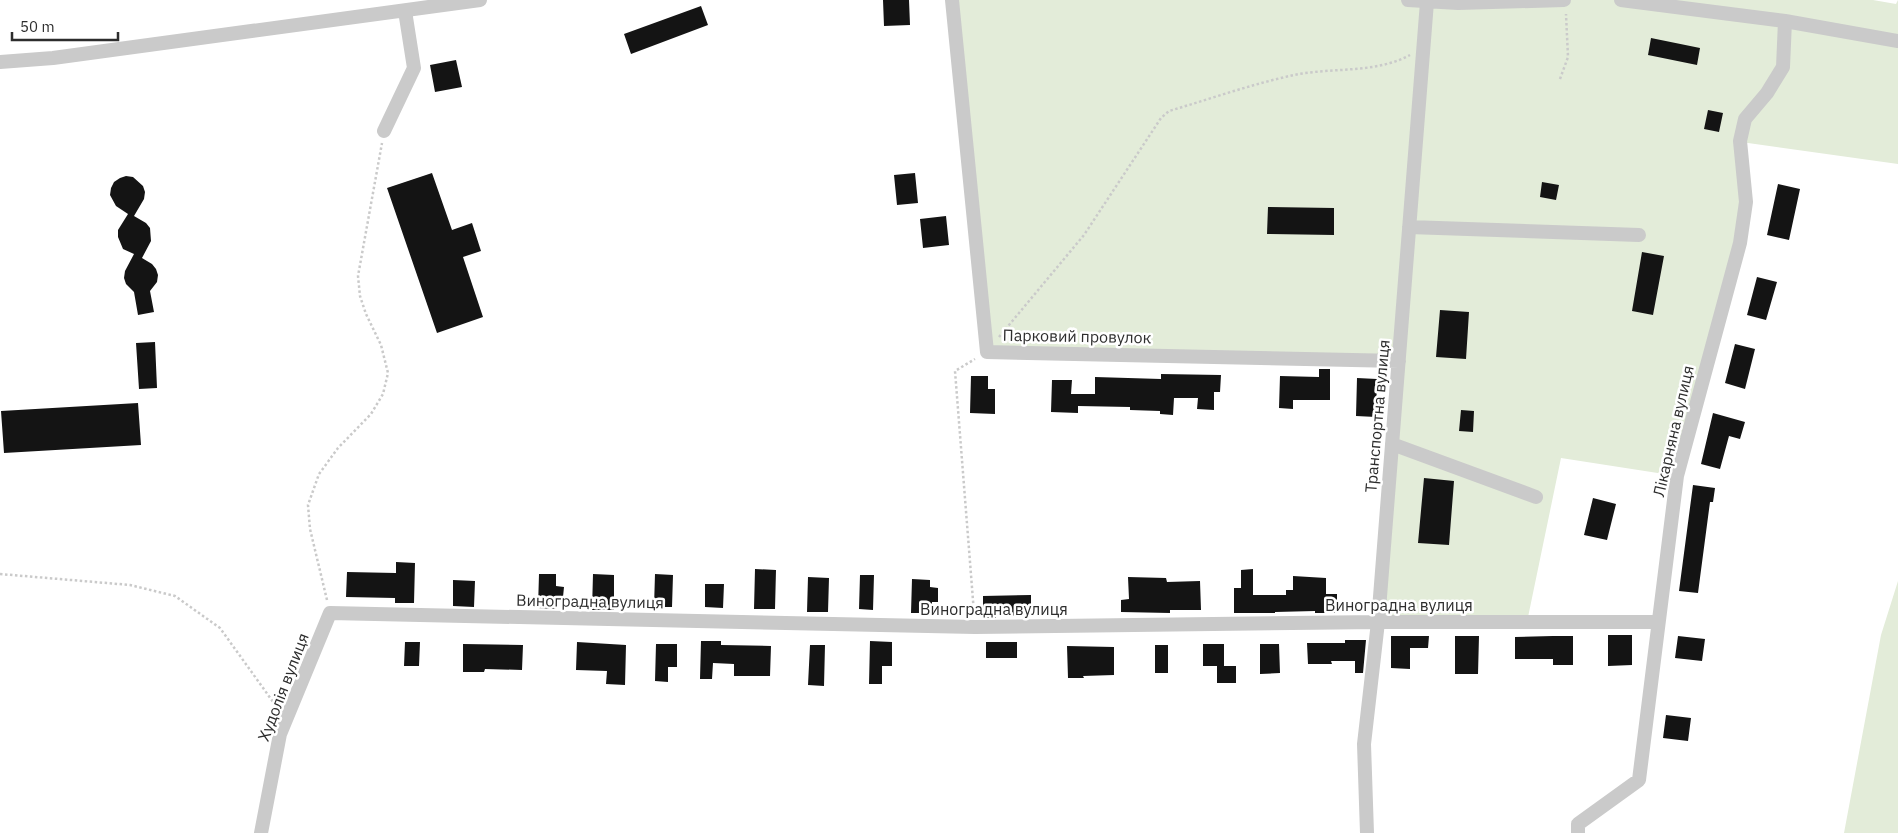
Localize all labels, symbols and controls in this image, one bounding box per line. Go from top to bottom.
scale bar [12,10,119,42]
text: 50 m [20,17,55,36]
street label: Парковий провулок [1002,325,1152,347]
street label: Транспортна вулиця [1360,339,1394,493]
street label: Лікарняна вулиця [1648,363,1698,499]
street label: Виноградна вулиця [516,590,664,612]
street label: Виноградна вулиця [1325,595,1473,615]
street label: Виноградна вулиця [920,599,1068,619]
street label: Худолія вулиця [253,630,313,744]

